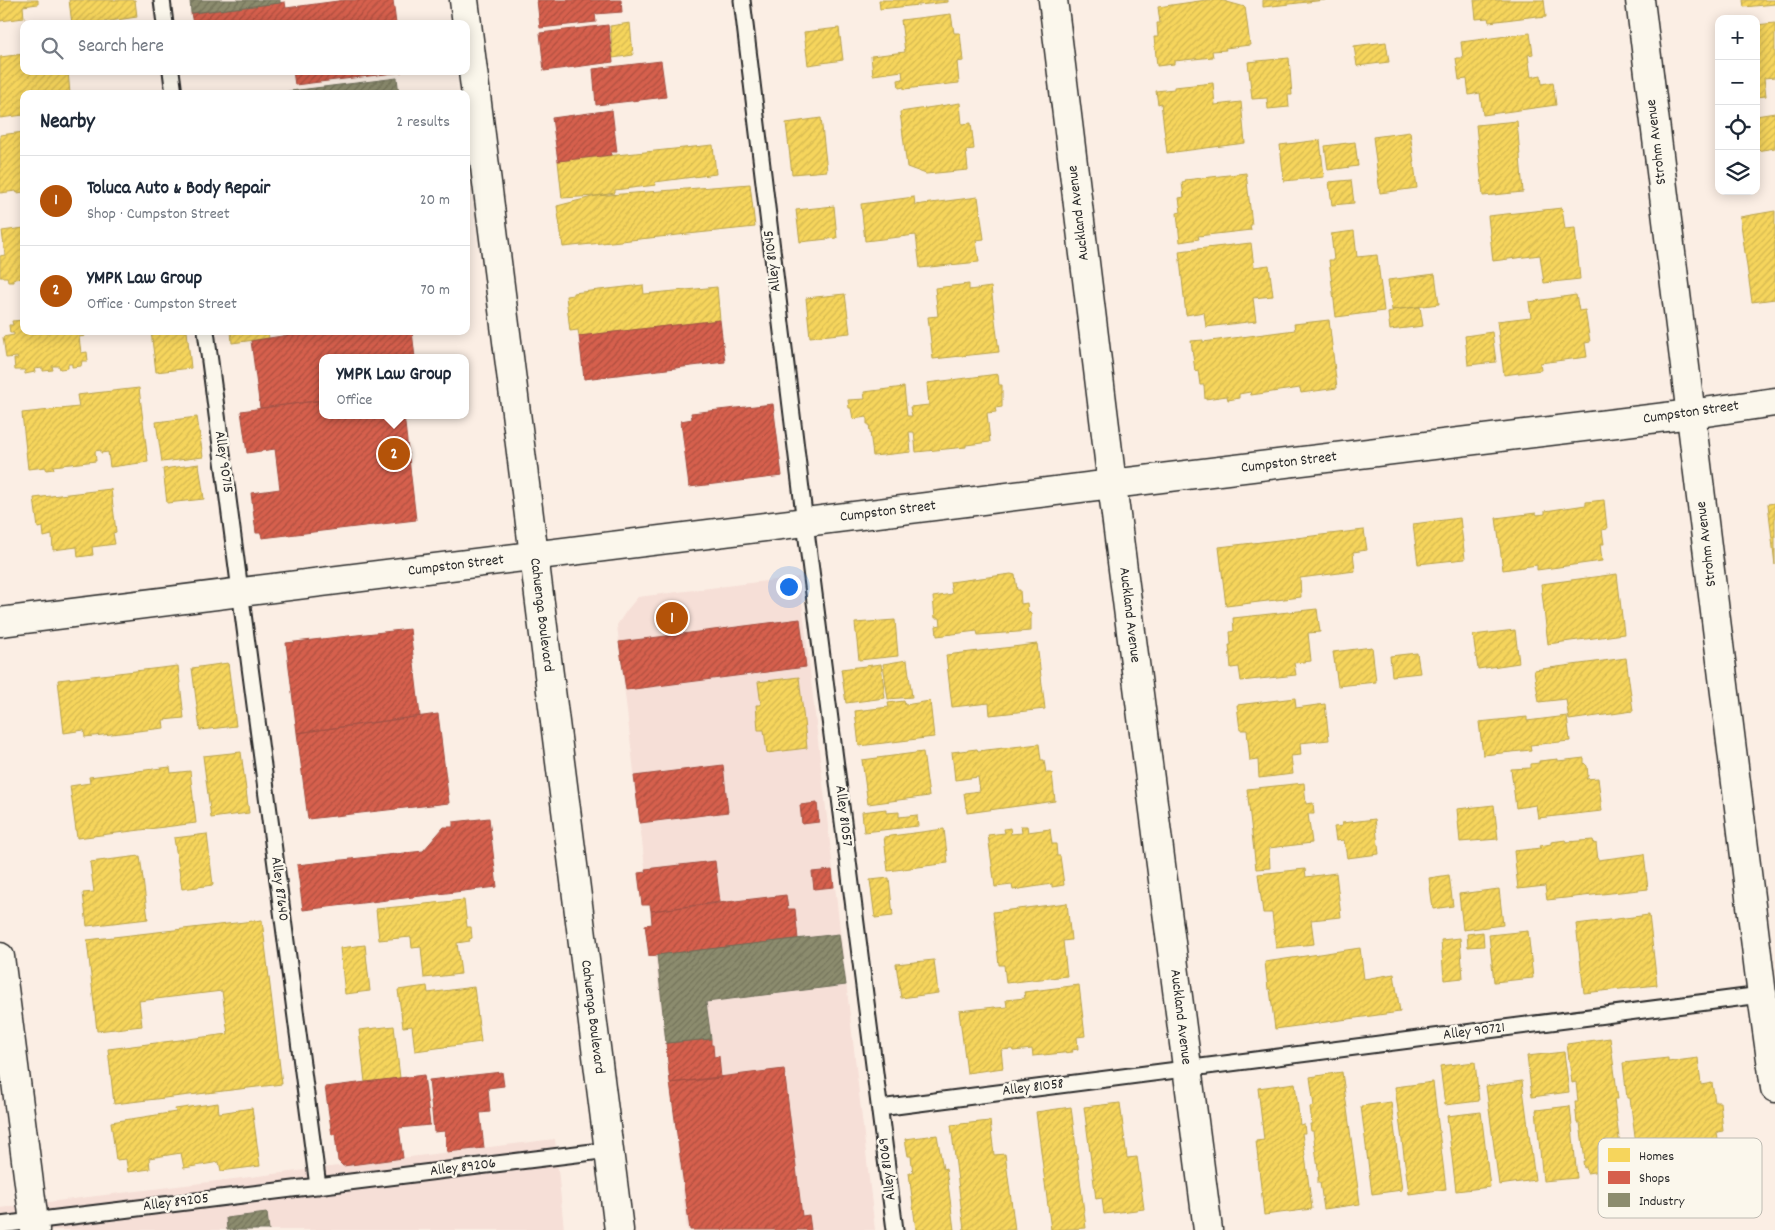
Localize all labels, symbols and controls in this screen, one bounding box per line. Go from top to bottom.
map controls [1715,15,1760,195]
button: + [1715,15,1760,60]
search box [20,20,470,75]
icon: search [38,34,66,62]
text: Search here [78,34,164,61]
button: − [1715,60,1760,105]
street label: Strohm Avenue [1641,98,1673,186]
button: locate [1715,105,1760,150]
text: Nearby [40,108,95,138]
text: 2 results [396,111,450,134]
button: layers [1715,150,1760,195]
street label: Auckland Avenue [1062,164,1096,262]
text: Toluca Auto & Body Repair [87,176,270,203]
text: 1 [54,189,58,212]
text: 20 m [420,189,450,212]
text: Shop · Cumpston Street [87,203,230,226]
street label: Alley 81045 [758,229,788,293]
text: YMPK Law Group [87,266,202,293]
text: 2 [53,279,60,302]
text: 70 m [420,279,450,302]
text: Office · Cumpston Street [87,293,237,316]
popup [319,354,469,419]
text: YMPK Law Group [336,362,452,389]
text: Office [336,389,372,412]
street label: Cumpston Street [1642,395,1741,431]
street label: Alley 90715 [208,430,238,495]
pin: 2 [378,435,410,473]
street label: Cumpston Street [1240,446,1339,480]
street label: Cumpston Street [839,495,938,529]
street label: Strohm Avenue [1691,500,1723,588]
street label: Cumpston Street [407,549,506,583]
street label: Cahuenga Boulevard [523,557,559,673]
street label: Auckland Avenue [1112,566,1146,664]
your location [776,574,802,600]
pin: 1 [656,599,688,637]
street label: Alley 81057 [828,784,858,848]
street label: Alley 87640 [264,855,294,923]
street label: Cahuenga Boulevard [574,959,610,1075]
street label: Auckland Avenue [1163,968,1197,1066]
street label: Alley 90721 [1442,1017,1506,1047]
street label: Alley 81058 [1001,1073,1065,1103]
street label: Alley 81069 [873,1136,903,1202]
legend [1598,1138,1762,1218]
text: Homes [1639,1147,1674,1167]
street label: Alley 89206 [429,1153,497,1183]
text: Shops [1639,1169,1670,1189]
street label: Alley 89205 [142,1188,210,1218]
text: Industry [1639,1192,1685,1212]

